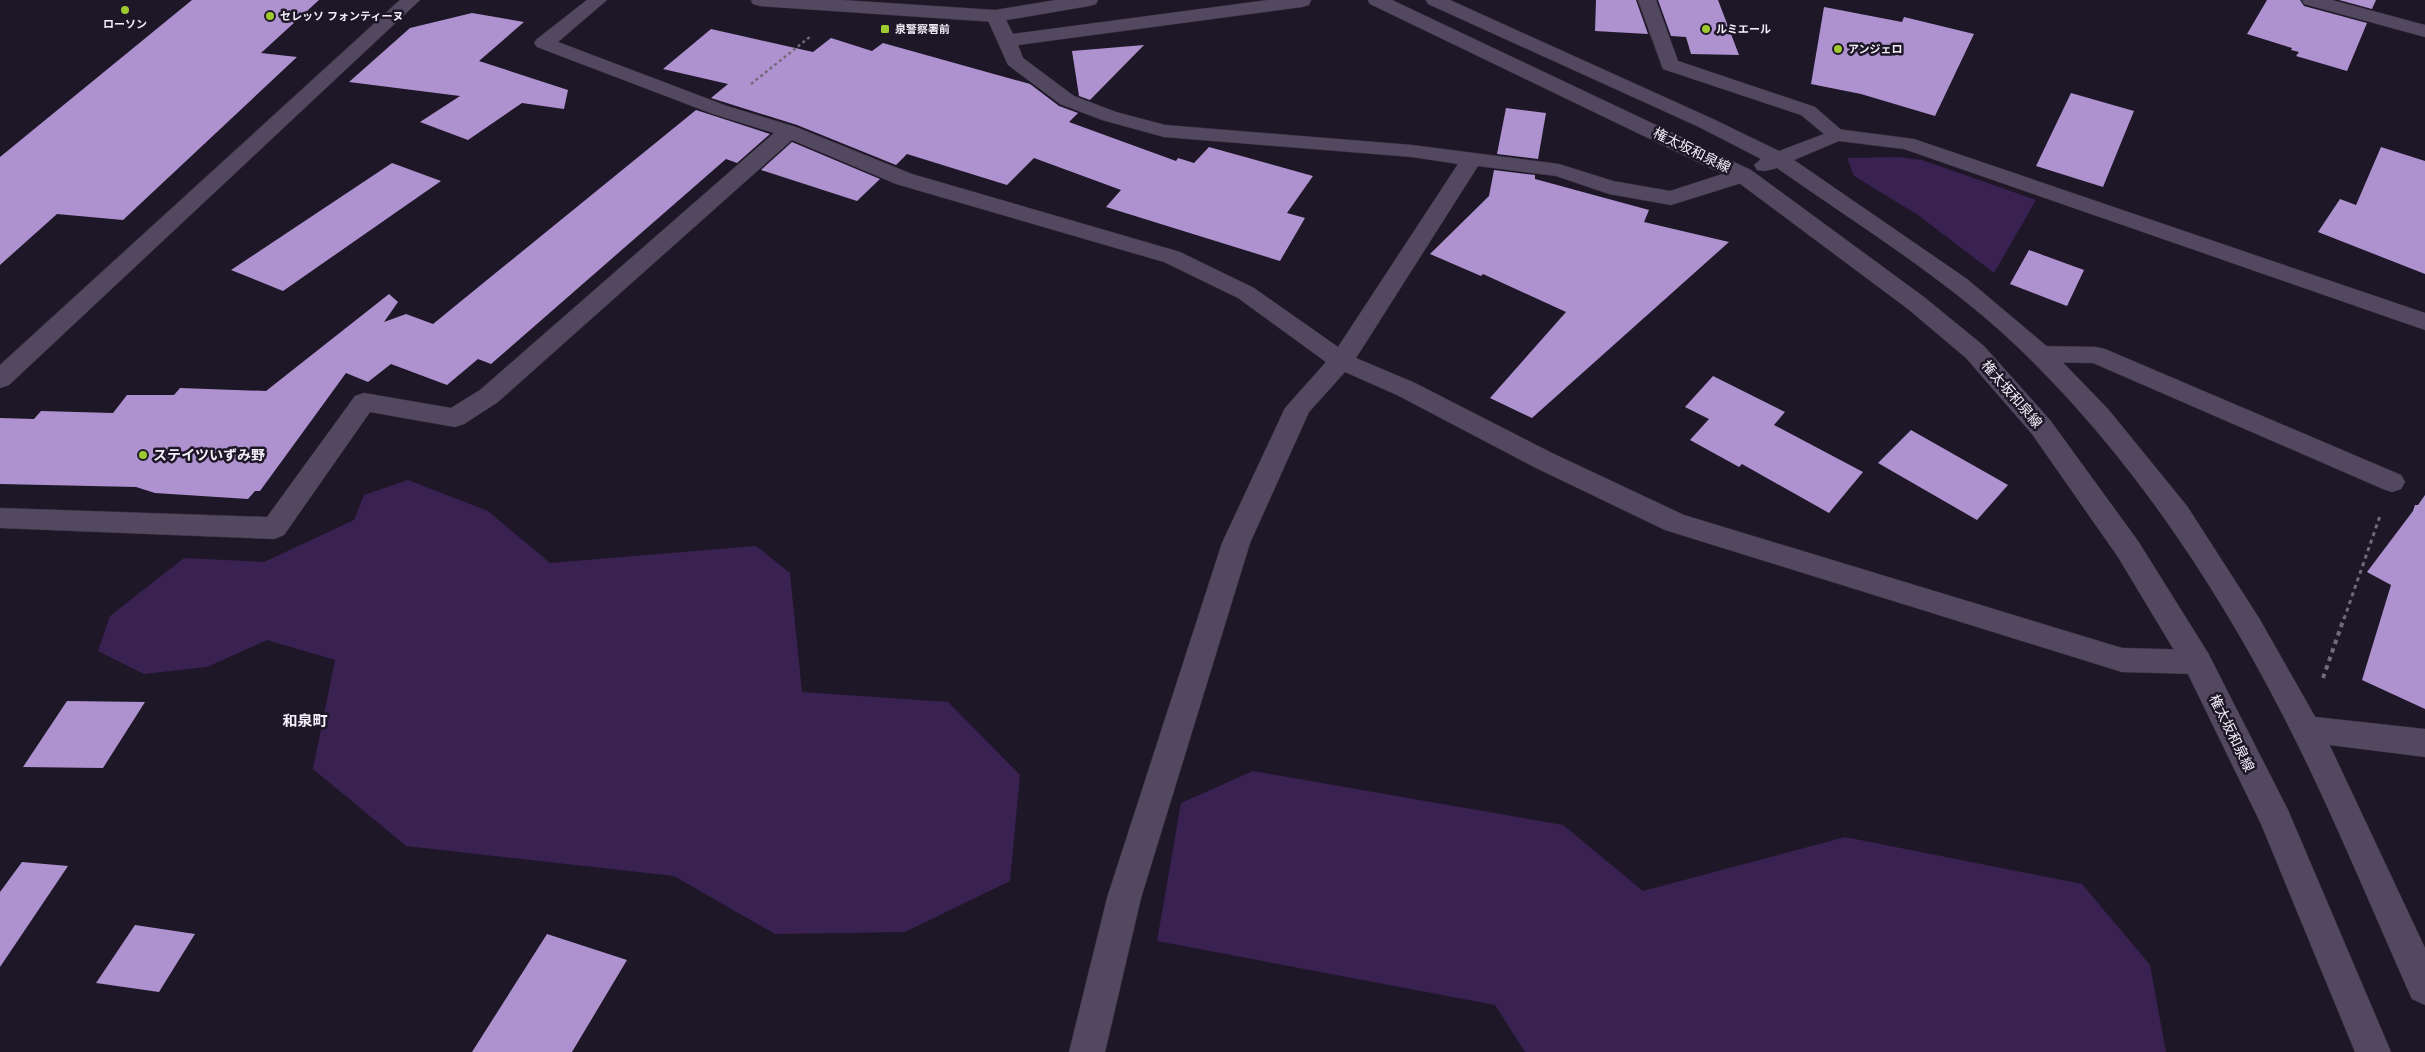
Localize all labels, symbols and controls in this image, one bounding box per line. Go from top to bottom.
marker: ローソン [119,4,131,16]
marker: セレッソ フォンティーヌ [264,10,276,22]
place label: セレッソ フォンティーヌ [280,10,403,22]
place label: ローソン [103,18,147,30]
marker: 泉警察署前 [879,23,891,35]
place label: 泉警察署前 [895,23,950,35]
marker: ルミエール [1700,23,1712,35]
place label: ルミエール [1716,23,1771,35]
marker: アンジェロ [1832,43,1844,55]
place label: アンジェロ [1848,43,1903,55]
street label: 権太坂和泉線 [1651,124,1733,176]
street label: 権太坂和泉線 [1978,357,2046,431]
place label: ステイツいずみ野 [153,447,265,463]
marker: ステイツいずみ野 [137,449,149,461]
street label: 権太坂和泉線 [2206,692,2258,774]
district label: 和泉町 [282,712,328,729]

